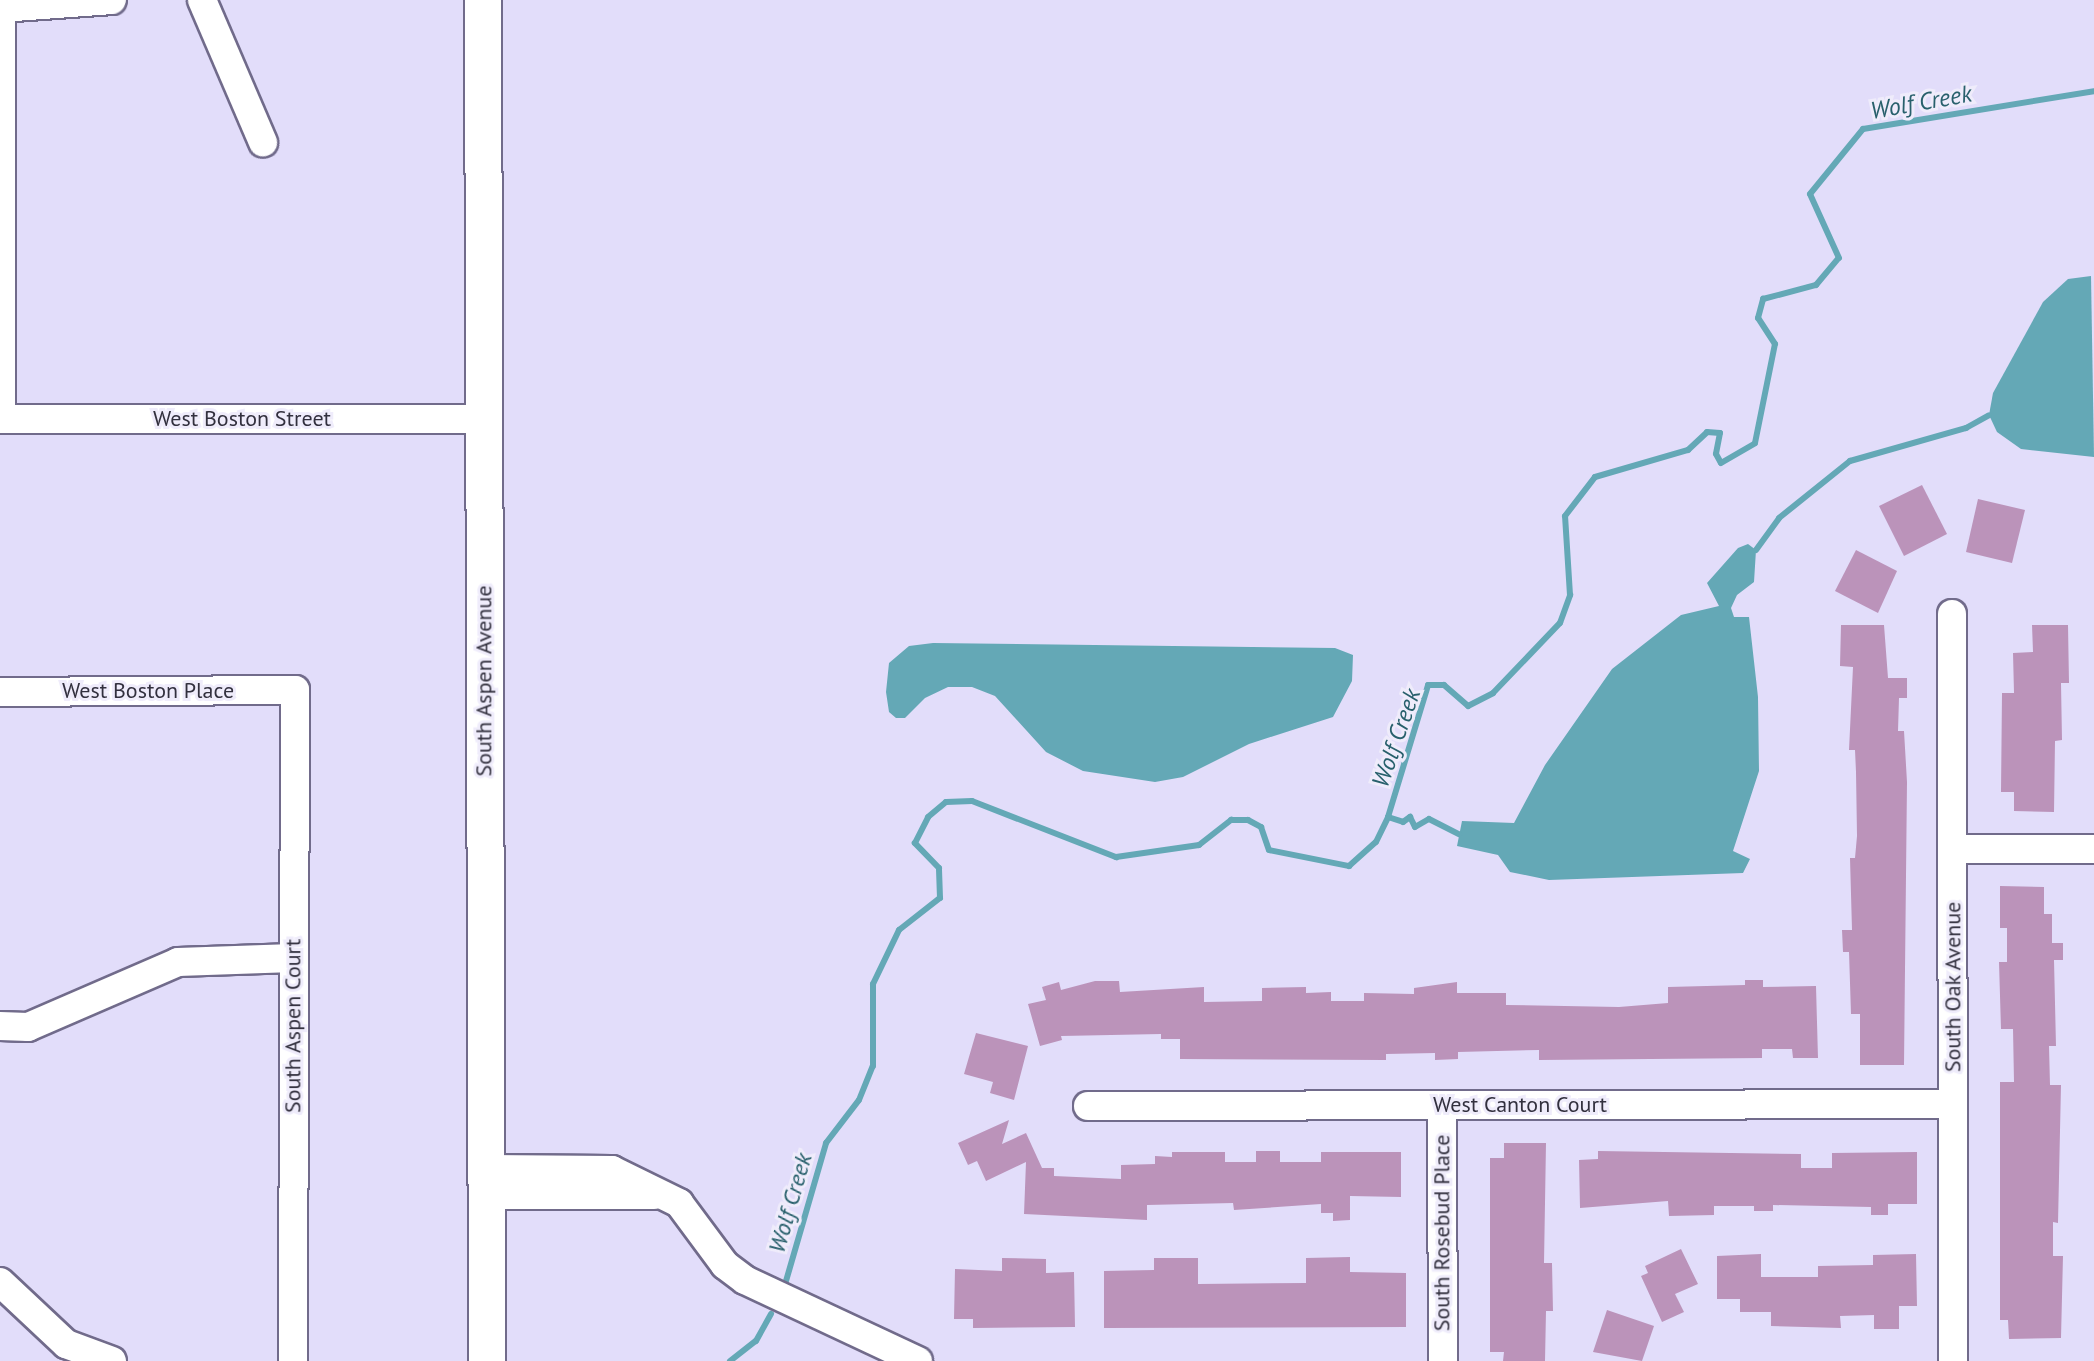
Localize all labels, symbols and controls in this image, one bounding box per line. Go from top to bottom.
water label: Wolf Creek [1868,79,1974,125]
street label: West Boston Street [153,406,331,432]
street label: South Aspen Avenue [471,585,497,777]
street label: West Boston Place [62,678,234,704]
water label: Wolf Creek [1366,685,1426,791]
street label: South Oak Avenue [1940,901,1966,1073]
street label: South Aspen Court [280,939,306,1113]
street label: West Canton Court [1433,1092,1607,1118]
street label: South Rosebud Place [1429,1135,1455,1331]
water label: Wolf Creek [762,1150,818,1256]

